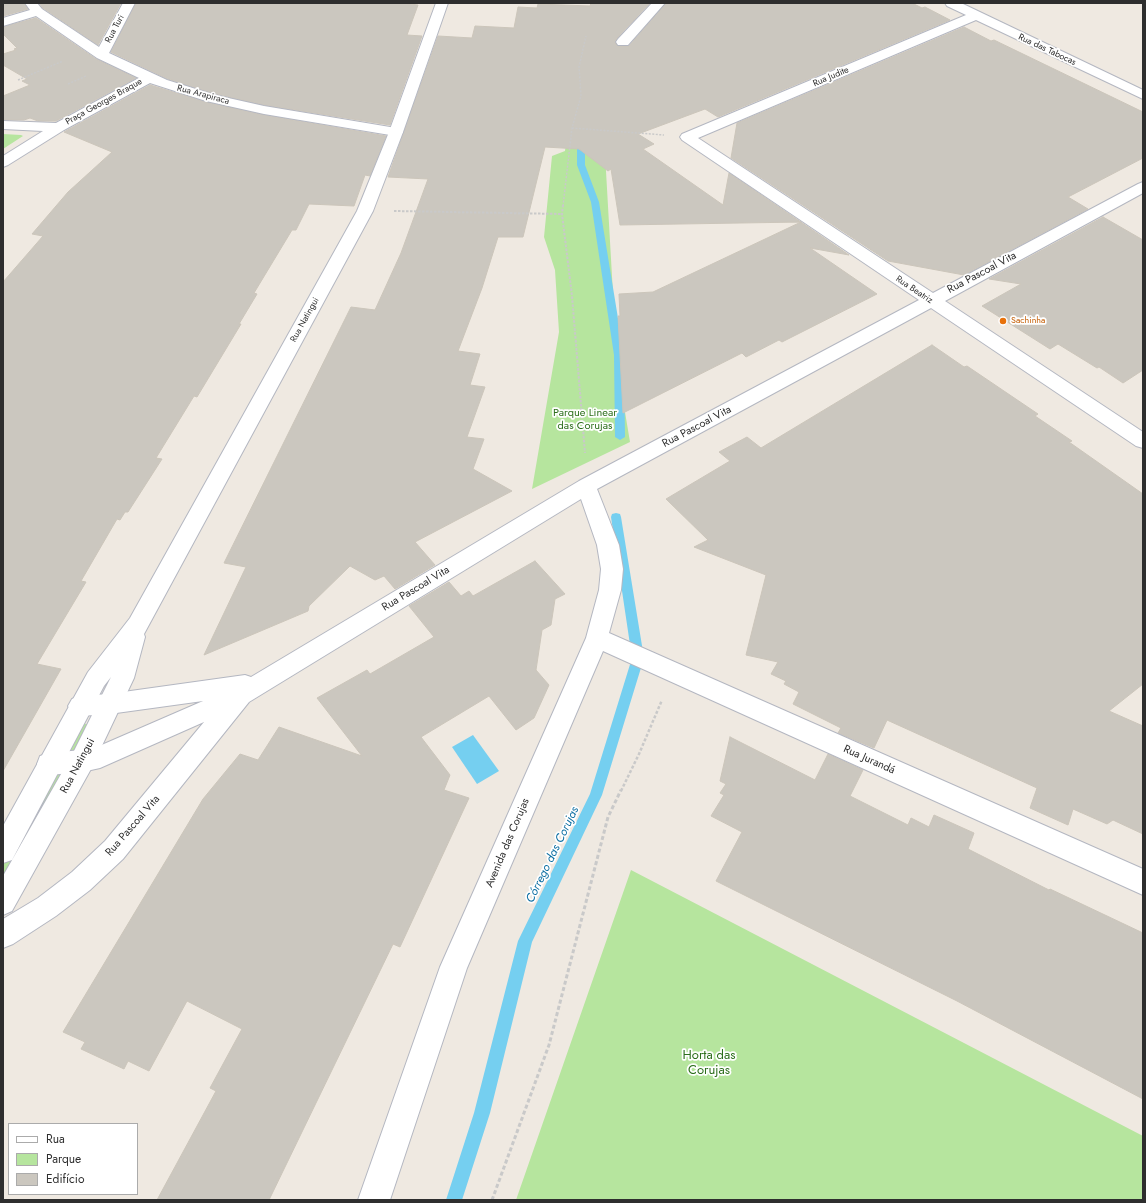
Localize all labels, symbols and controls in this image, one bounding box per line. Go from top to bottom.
street label: Rua Turi [103,13,127,45]
street label: Rua das Tabocas [1016,32,1078,68]
street label: Rua Judite [811,65,851,89]
street label: Praça Georges Braque [64,76,144,128]
street label: Rua Arapiraca [176,83,230,107]
street label: Rua Pascoal Vita [945,249,1019,297]
street label: Rua Beatriz [893,274,935,306]
street label: Rua Natingui [288,296,322,344]
marker: Sachinha [998,316,1008,326]
place label: Sachinha [1011,316,1045,326]
street label: Rua Pascoal Vita [660,403,734,451]
park label: Parque Linear das Corujas [553,406,617,432]
street label: Rua Pascoal Vita [380,564,452,614]
street label: Rua Natingui [58,736,98,796]
street label: Rua Jurandá [841,743,897,777]
street label: Rua Pascoal Vita [103,793,163,859]
street label: Avenida das Corujas [483,797,533,889]
water label: Córrego das Corujas [524,805,582,905]
park label: Horta das Corujas [682,1048,736,1079]
legend [8,1123,138,1195]
text: Rua [46,1130,65,1148]
text: Parque [46,1150,81,1168]
text: Edifício [46,1170,85,1188]

